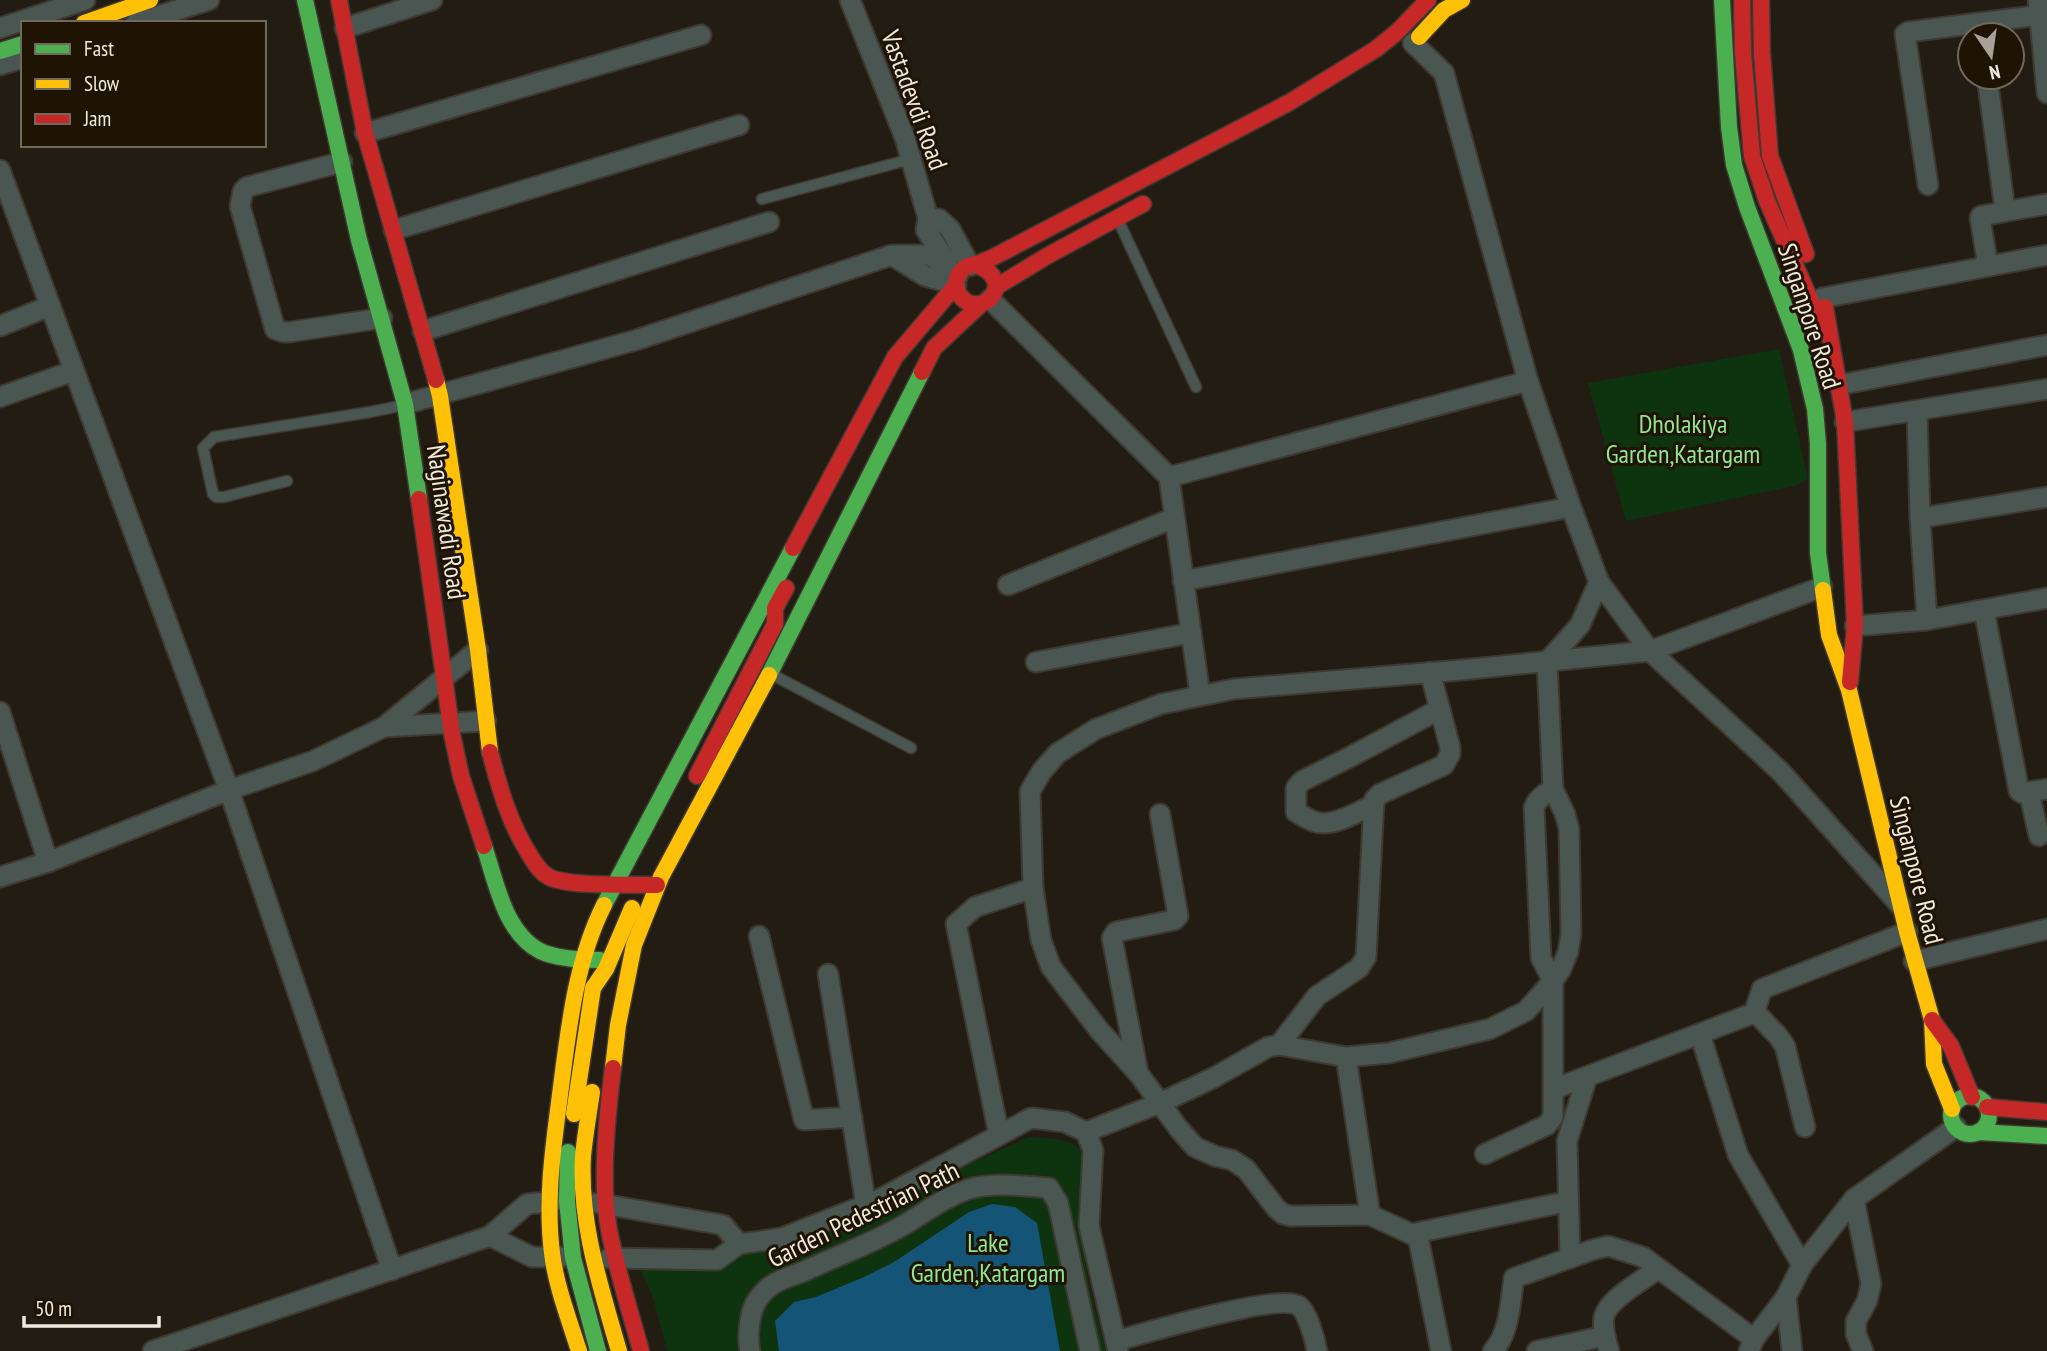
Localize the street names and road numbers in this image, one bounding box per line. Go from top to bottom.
street label: Vastadevdi Road [874,25,955,174]
street label: Singanpore Road [1771,239,1849,393]
street label: Naginawadi Road [420,443,474,601]
street label: Singanpore Road [1883,793,1951,947]
street label: Garden Pedestrian Path [762,1153,964,1275]

